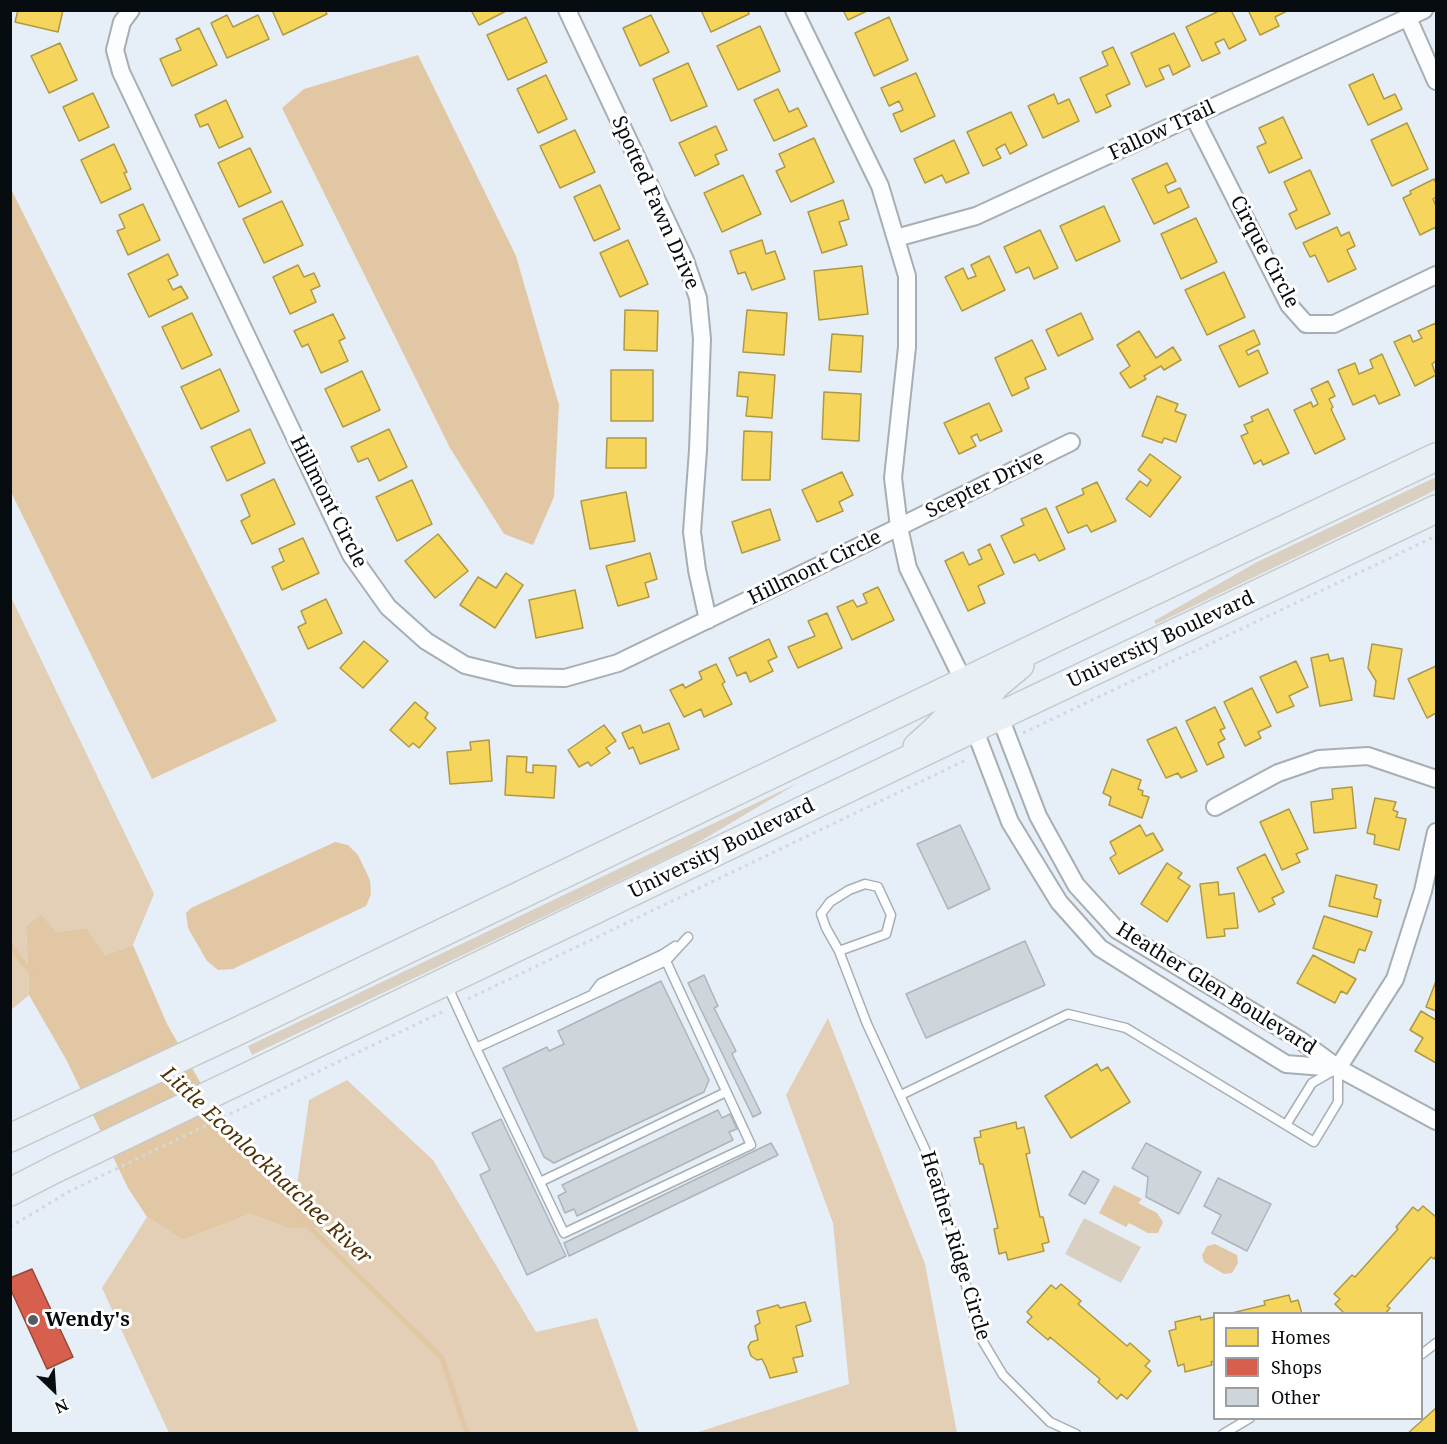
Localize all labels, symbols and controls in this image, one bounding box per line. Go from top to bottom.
street label: Fallow Trail [1105,96,1219,166]
street label: Spotted Fawn Drive [606,113,704,293]
street label: Cirque Circle [1224,192,1304,312]
street label: Hillmont Circle [284,432,372,572]
street label: Scepter Drive [922,446,1048,524]
street label: Hillmont Circle [745,525,885,611]
street label: University Boulevard [1064,586,1258,694]
street label: University Boulevard [625,794,819,904]
street label: Heather Glen Boulevard [1112,918,1320,1060]
water label: Little Econlockhatchee River [155,1062,377,1270]
street label: Heather Ridge Circle [915,1149,995,1343]
place label: Wendy's [45,1308,130,1332]
legend [1213,1312,1423,1420]
marker: Wendy's [26,1313,40,1327]
text: Homes [1271,1325,1330,1349]
text: Shops [1271,1355,1322,1379]
north arrow [24,1360,84,1420]
text: Other [1271,1385,1320,1409]
text: N [51,1394,72,1419]

